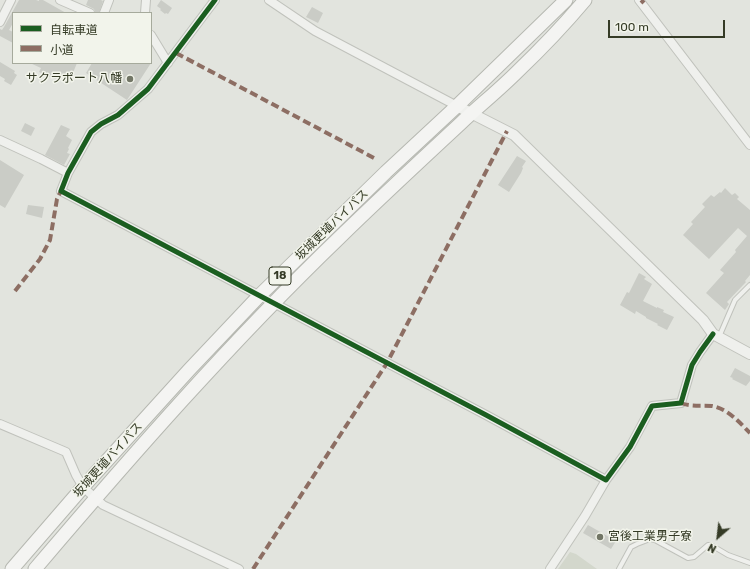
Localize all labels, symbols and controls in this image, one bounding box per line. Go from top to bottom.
legend [12,12,152,64]
scale bar [610,12,727,38]
text: 100 m [615,20,649,34]
text: 自転車道 [50,23,98,37]
text: 小道 [50,43,74,57]
place label: サクラポート八幡 [26,72,122,86]
marker: サクラポート八幡 [125,74,135,84]
street label: 坂城更埴バイパス [292,186,372,264]
road number: 18 [269,267,291,285]
street label: 坂城更埴バイパス [71,420,145,500]
north arrow [698,517,738,557]
place label: 宮後工業男子寮 [608,530,692,544]
marker: 宮後工業男子寮 [595,532,605,542]
text: N [706,540,719,556]

